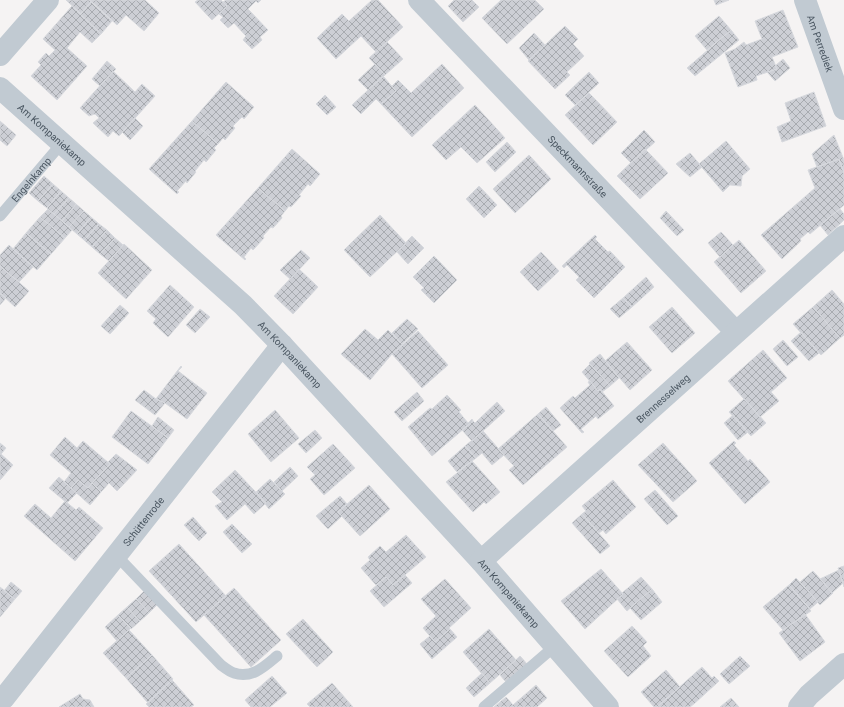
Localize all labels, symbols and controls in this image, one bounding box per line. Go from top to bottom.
street label: Am Perrediek [805,13,836,74]
street label: Am Kompaniekamp [15,102,89,169]
street label: Speckmannstraße [546,134,609,200]
street label: Engelnkamp [9,155,54,204]
street label: Am Kompaniekamp [256,319,324,391]
street label: Brennesselweg [634,372,692,425]
street label: Schüttenrode [121,495,166,548]
street label: Am Kompaniekamp [476,557,542,630]

